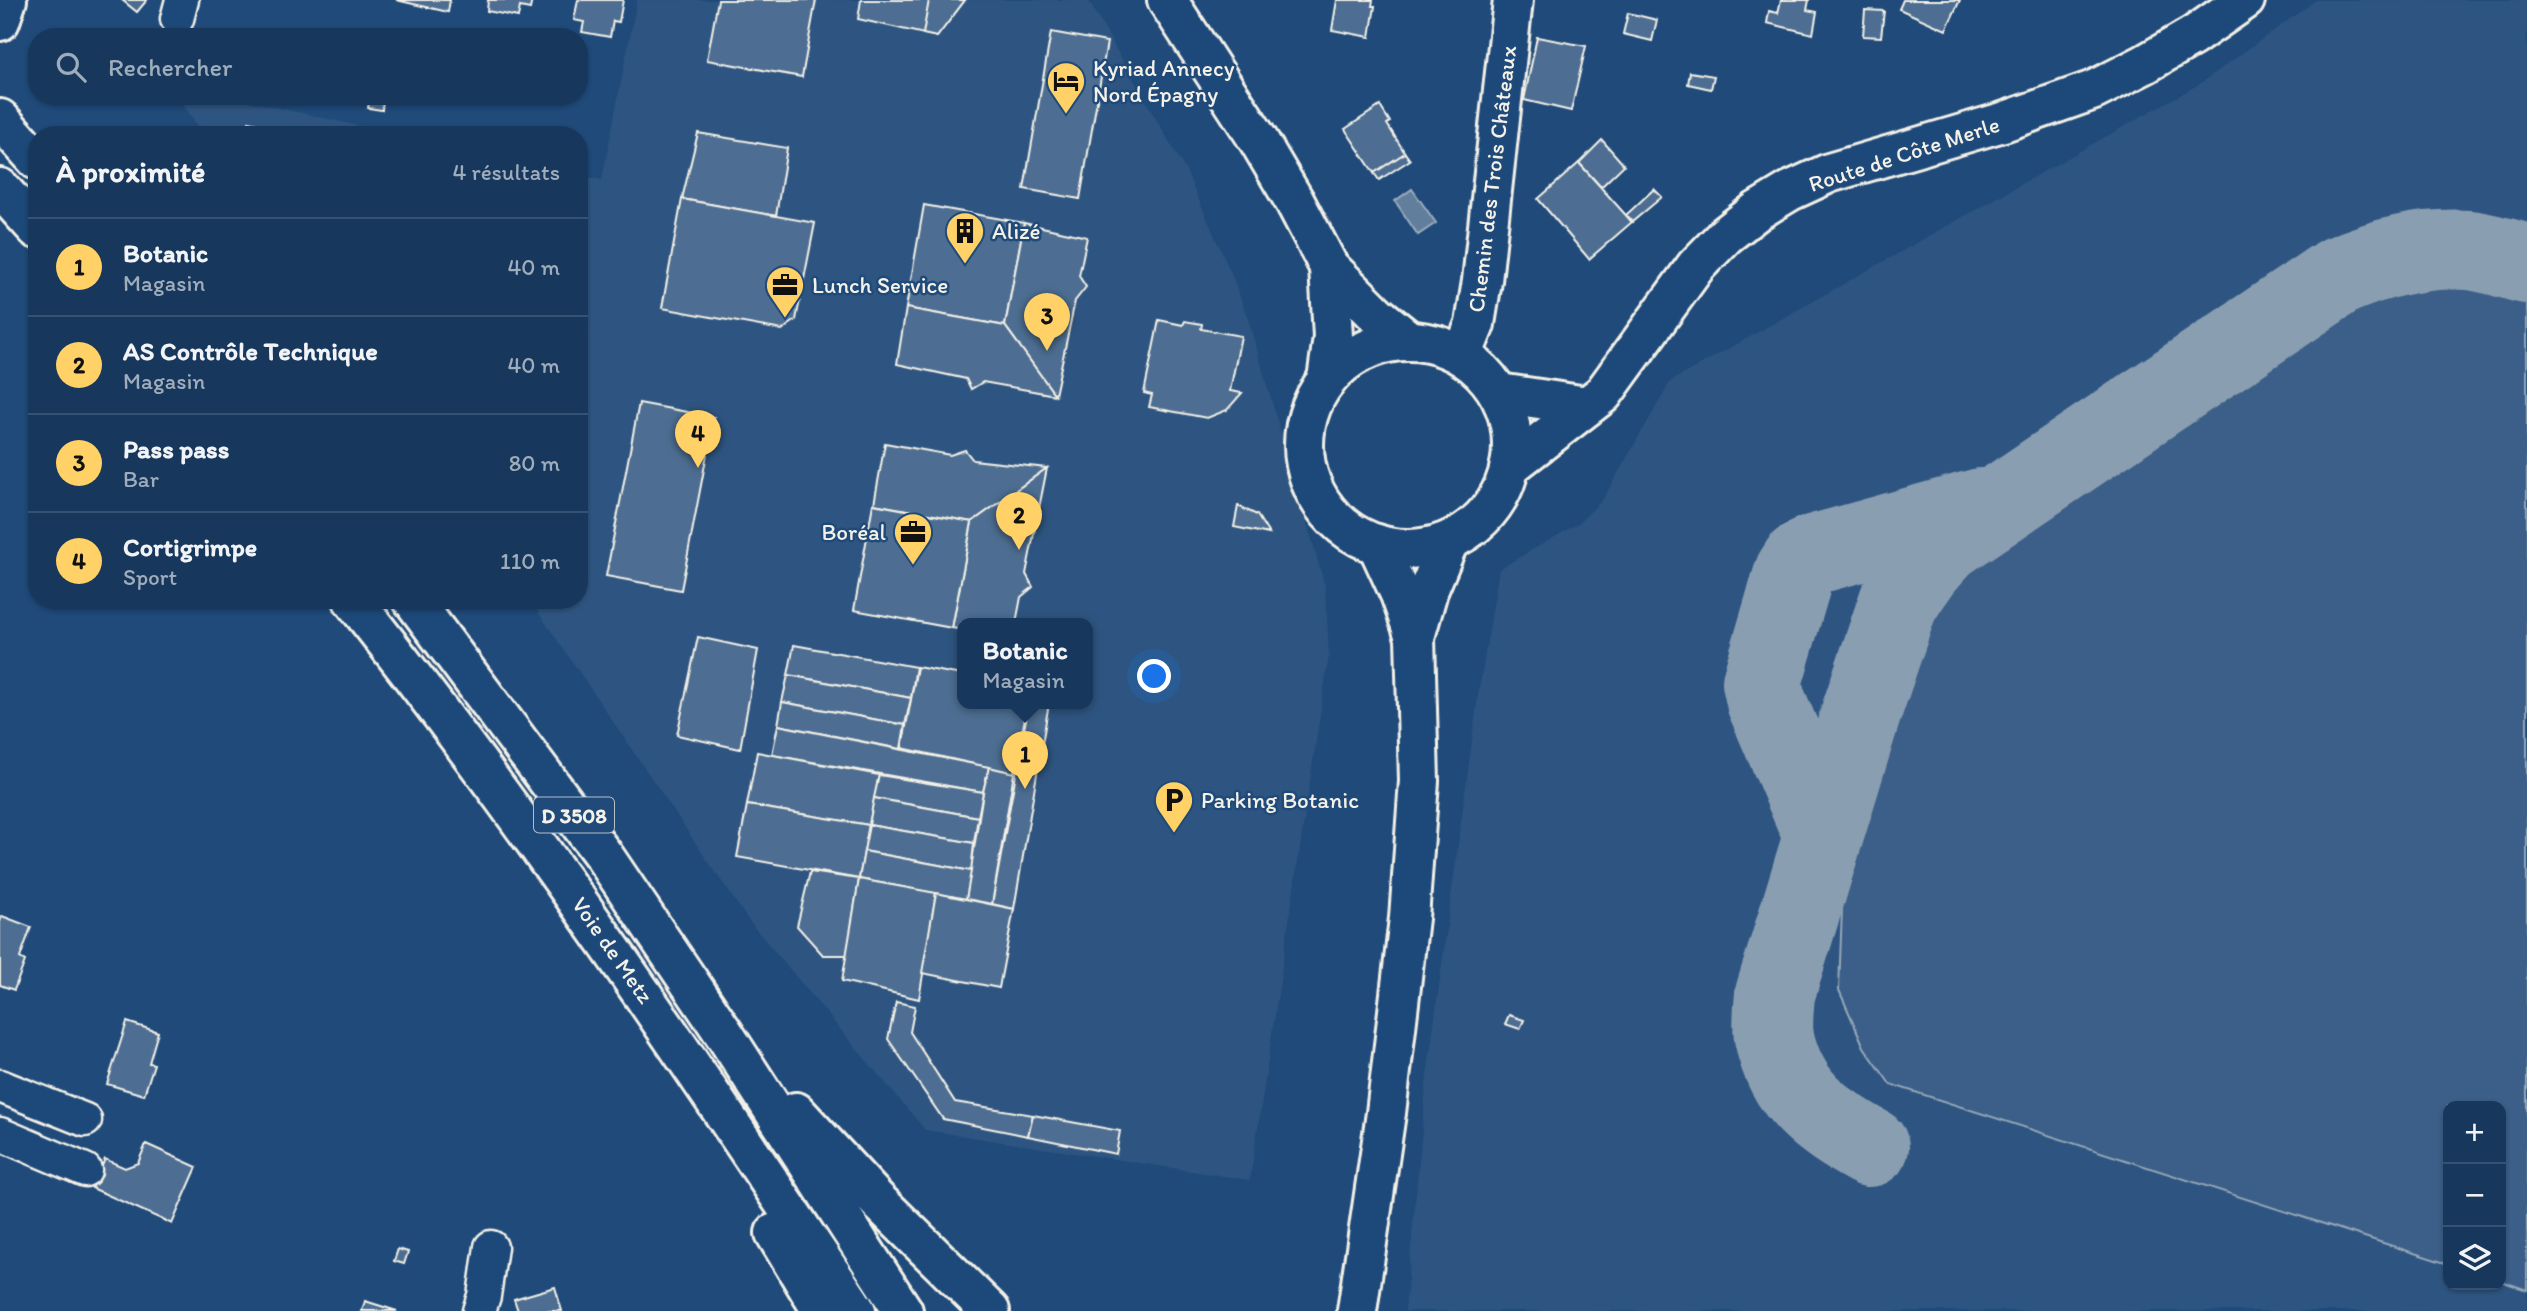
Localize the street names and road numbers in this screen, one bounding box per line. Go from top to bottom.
street label: Chemin des Trois Châteaux [1462,43,1522,314]
street label: Route de Côte Merle [1805,110,2003,198]
road number: D 3508 [534,798,614,832]
street label: Voie de Metz [566,891,660,1009]

